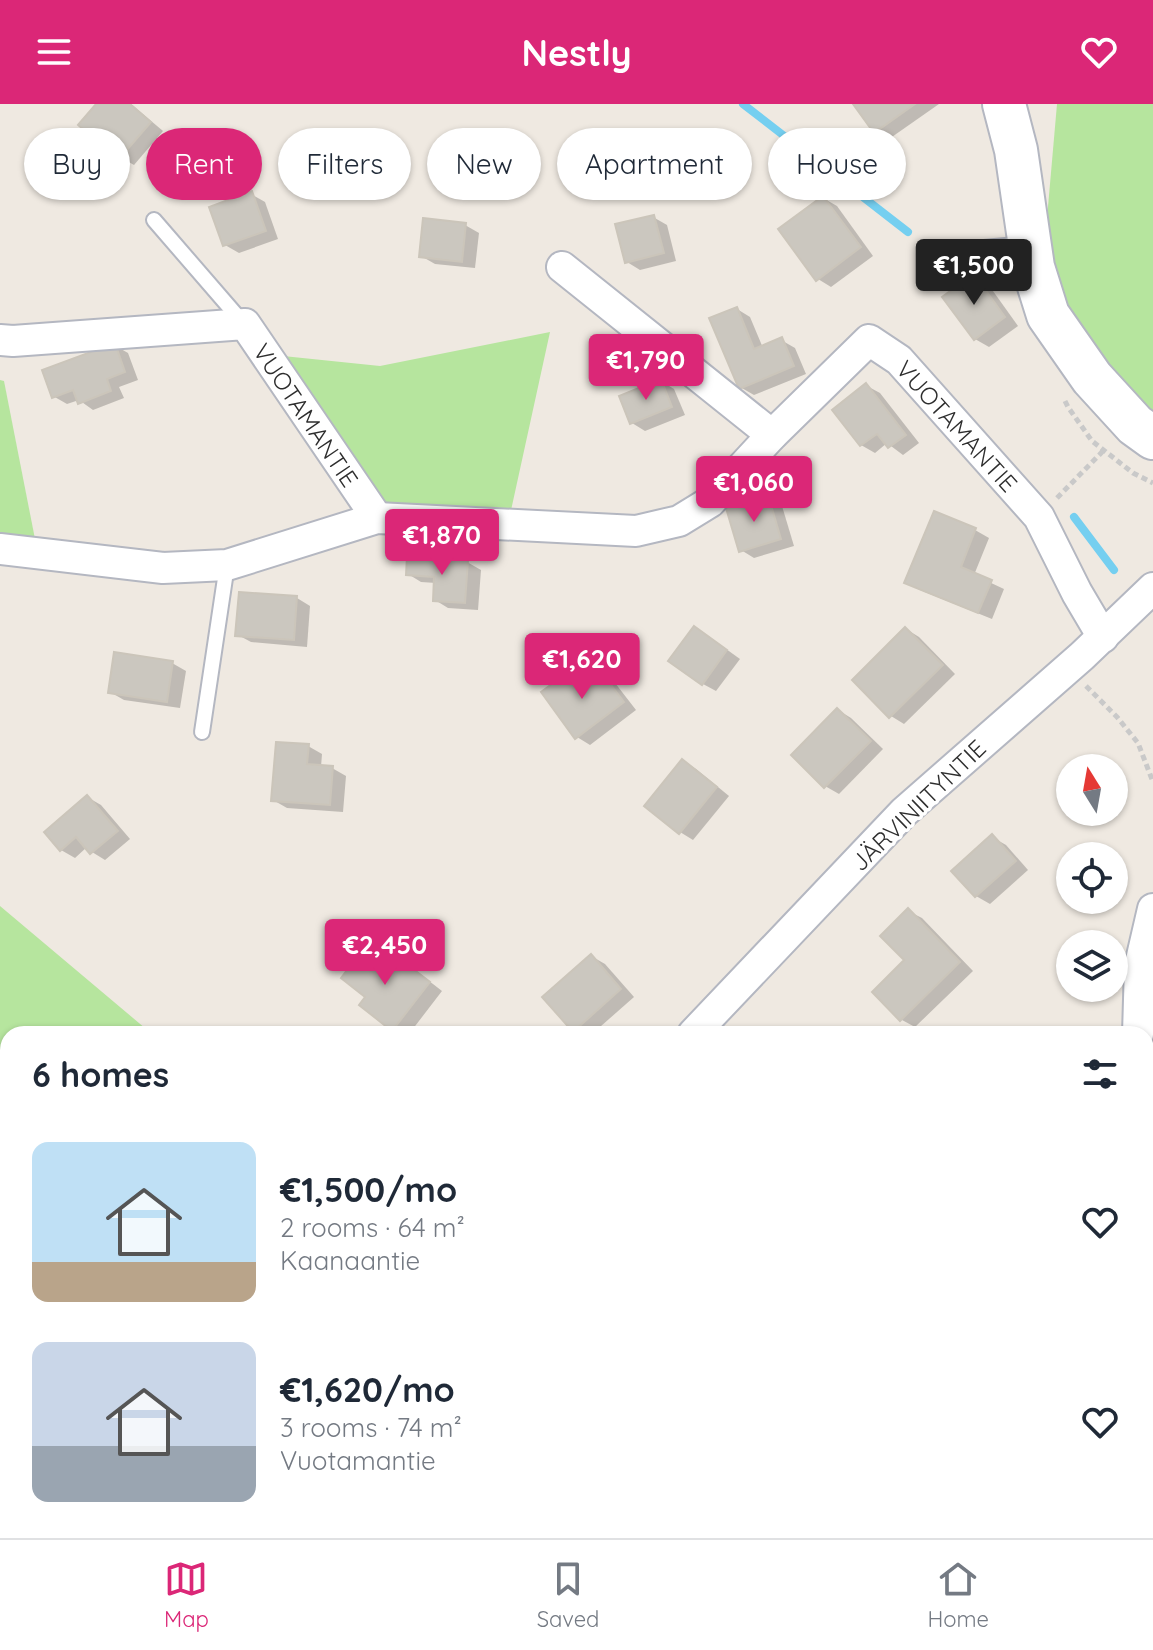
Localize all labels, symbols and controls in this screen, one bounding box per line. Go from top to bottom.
icon: menu [32,30,76,74]
text: Nestly [521,30,632,75]
icon: heart [1077,30,1121,74]
chip: Buy [24,128,130,200]
chip: Rent [146,128,262,200]
chip: Filters [278,128,411,200]
chip: New [427,128,541,200]
chip: Apartment [557,128,752,200]
chip: House [768,128,906,200]
pin: €1,500 [909,239,1039,307]
text: €1,500 [934,248,1014,281]
pin: €1,790 [581,334,711,402]
street label: VUOTAMANTIE [247,337,365,493]
text: €1,790 [607,343,685,376]
street label: VUOTAMANTIE [890,354,1024,498]
pin: €1,060 [689,456,819,524]
text: €1,060 [714,465,794,498]
pin: €1,870 [377,509,507,577]
text: €1,870 [403,518,481,551]
pin: €1,620 [517,633,647,701]
text: €1,620 [543,642,621,675]
street label: JÄRVINIITYNTIE [844,733,992,877]
north arrow [1056,754,1128,826]
map controls [1056,754,1128,1002]
button: locate [1056,842,1128,914]
pin: €2,450 [320,919,450,987]
text: €2,450 [343,928,427,961]
button: layers [1056,930,1128,1002]
icon: filters [1078,1052,1122,1096]
text: 6 homes [32,1053,169,1096]
text: €1,500/mo [280,1168,457,1211]
icon: home [96,1174,192,1270]
icon: heart [1078,1200,1122,1244]
text: 2 rooms · 64 m² [280,1211,465,1244]
text: Kaanaantie [280,1244,420,1277]
text: €1,620/mo [280,1368,455,1411]
icon: home [96,1374,192,1470]
icon: heart [1078,1400,1122,1444]
text: 3 rooms · 74 m² [280,1411,462,1444]
text: Vuotamantie [280,1444,436,1477]
tab: Map [164,1557,209,1633]
tab: Saved [537,1557,599,1633]
tab: Home [927,1557,989,1633]

